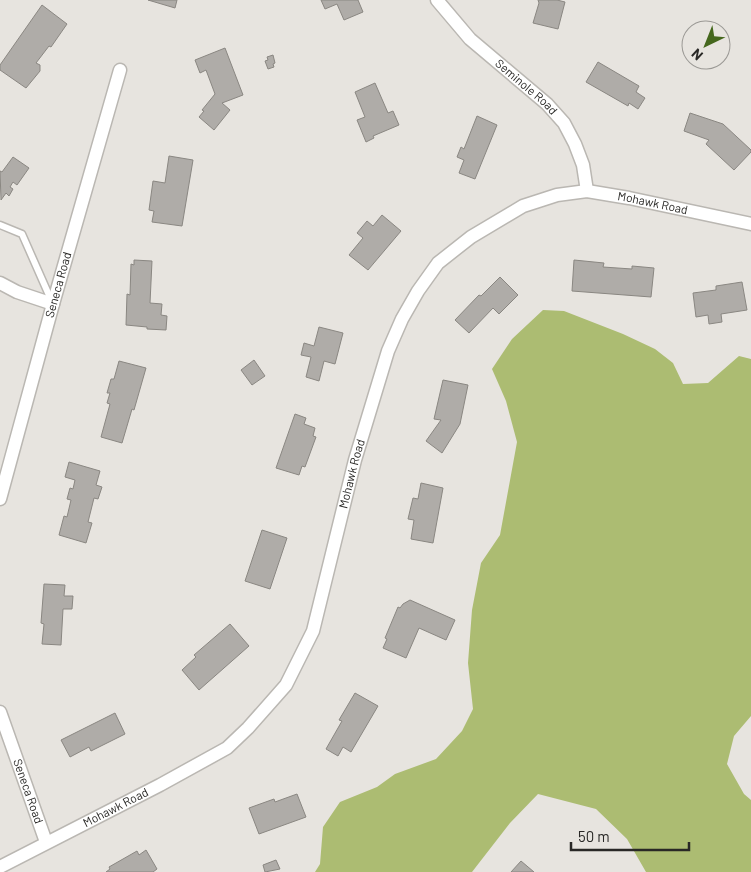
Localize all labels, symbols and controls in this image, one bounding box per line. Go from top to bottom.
north arrow [681,20,731,70]
text: N [688,45,706,64]
street label: Seminole Road [493,56,561,117]
street label: Mohawk Road [617,188,689,216]
street label: Seneca Road [42,250,74,319]
street label: Mohawk Road [335,437,367,510]
street label: Seneca Road [11,757,47,825]
street label: Mohawk Road [80,784,150,829]
scale bar [571,820,688,852]
text: 50 m [578,827,610,845]

